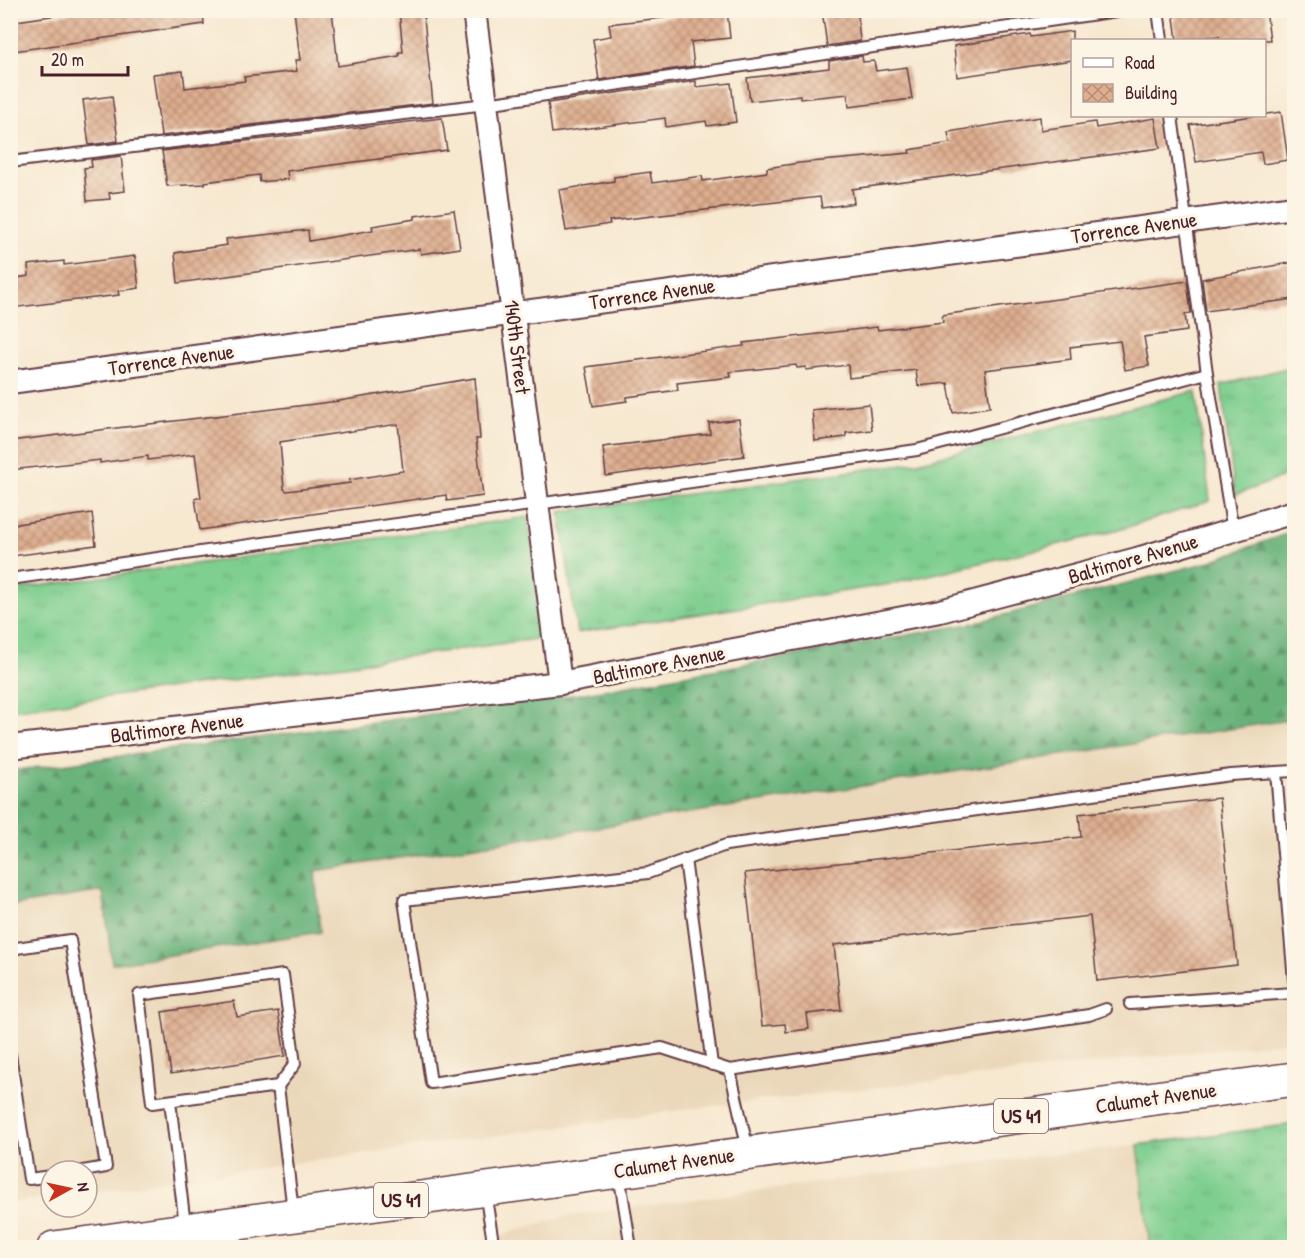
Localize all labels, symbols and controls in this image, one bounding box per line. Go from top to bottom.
scale bar [42,39,128,77]
legend [1071,39,1266,117]
text: 20 m [51,47,84,72]
text: Road [1125,50,1155,75]
text: Building [1125,80,1177,105]
street label: Torrence Avenue [1069,204,1199,251]
street label: Torrence Avenue [587,270,717,317]
street label: 140th Street [497,298,538,396]
street label: Torrence Avenue [106,336,236,383]
street label: Baltimore Avenue [1065,526,1201,591]
street label: Baltimore Avenue [591,638,727,691]
street label: Baltimore Avenue [109,705,245,750]
street label: Calumet Avenue [1094,1075,1218,1120]
road number: US 41 [994,1099,1048,1133]
street label: Calumet Avenue [612,1140,736,1185]
north arrow [39,1159,99,1219]
text: N [72,1181,95,1193]
road number: US 41 [374,1183,428,1217]

